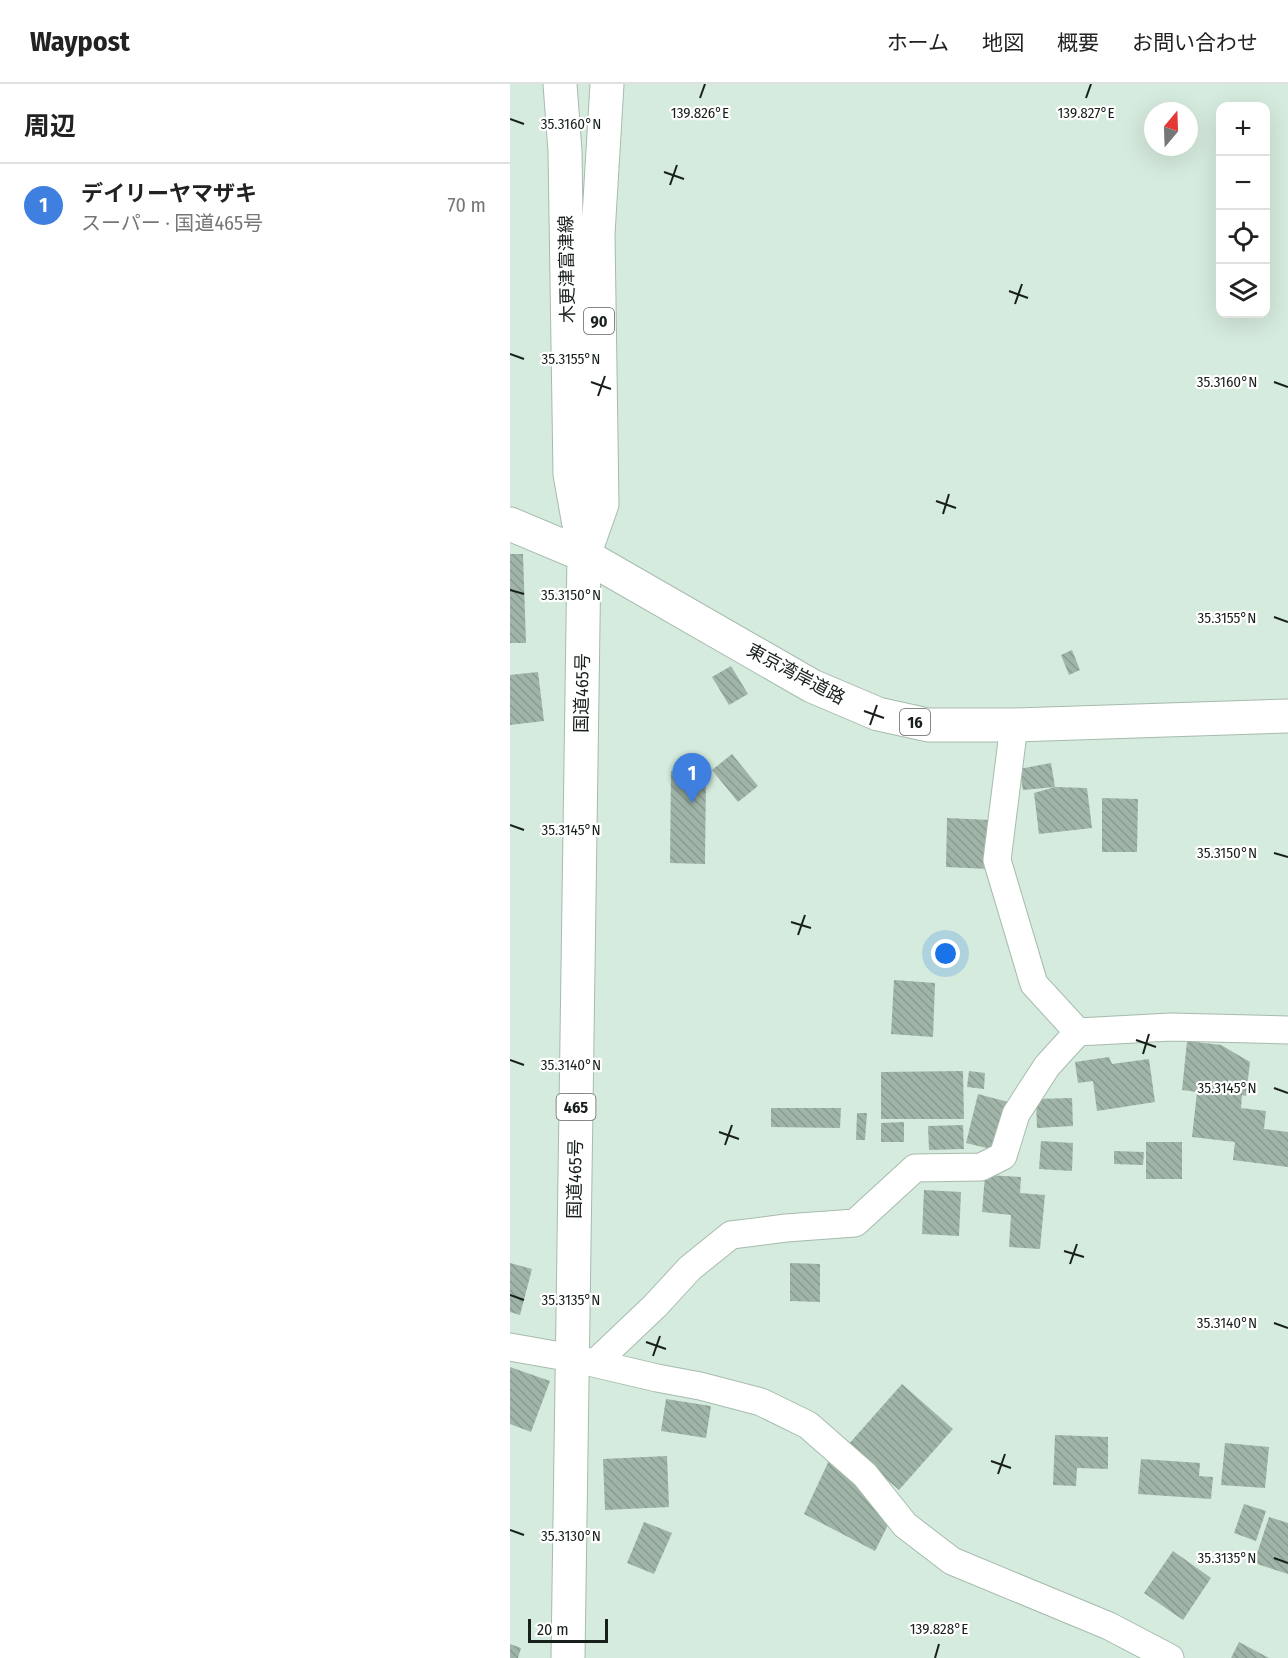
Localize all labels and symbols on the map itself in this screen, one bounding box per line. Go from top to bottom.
north arrow [1144,102,1198,156]
text: 139.826°E [671,104,729,122]
text: 139.827°E [1057,104,1115,122]
text: 35.3160°N [541,115,601,133]
street label: 木更津富津線 [555,215,579,323]
road number: 90 [584,308,614,334]
text: 35.3155°N [542,350,600,368]
text: 35.3160°N [1197,373,1257,391]
text: 35.3150°N [541,586,601,604]
text: 35.3155°N [1198,609,1256,627]
street label: 東京湾岸道路 [743,639,849,709]
street label: 国道465号 [570,653,594,733]
road number: 16 [900,709,930,735]
pin: 1 [672,754,711,803]
text: 35.3145°N [541,821,601,839]
text: 35.3150°N [1197,844,1257,862]
your location [931,939,960,968]
text: 35.3140°N [541,1056,601,1074]
text: 35.3145°N [1197,1079,1257,1097]
road number: 465 [556,1094,596,1120]
street label: 国道465号 [563,1139,587,1219]
text: 35.3135°N [542,1291,600,1309]
text: 35.3140°N [1197,1314,1257,1332]
text: 35.3130°N [541,1527,601,1545]
text: 35.3135°N [1198,1549,1256,1567]
scale bar [528,1616,608,1644]
text: 139.828°E [910,1620,968,1638]

